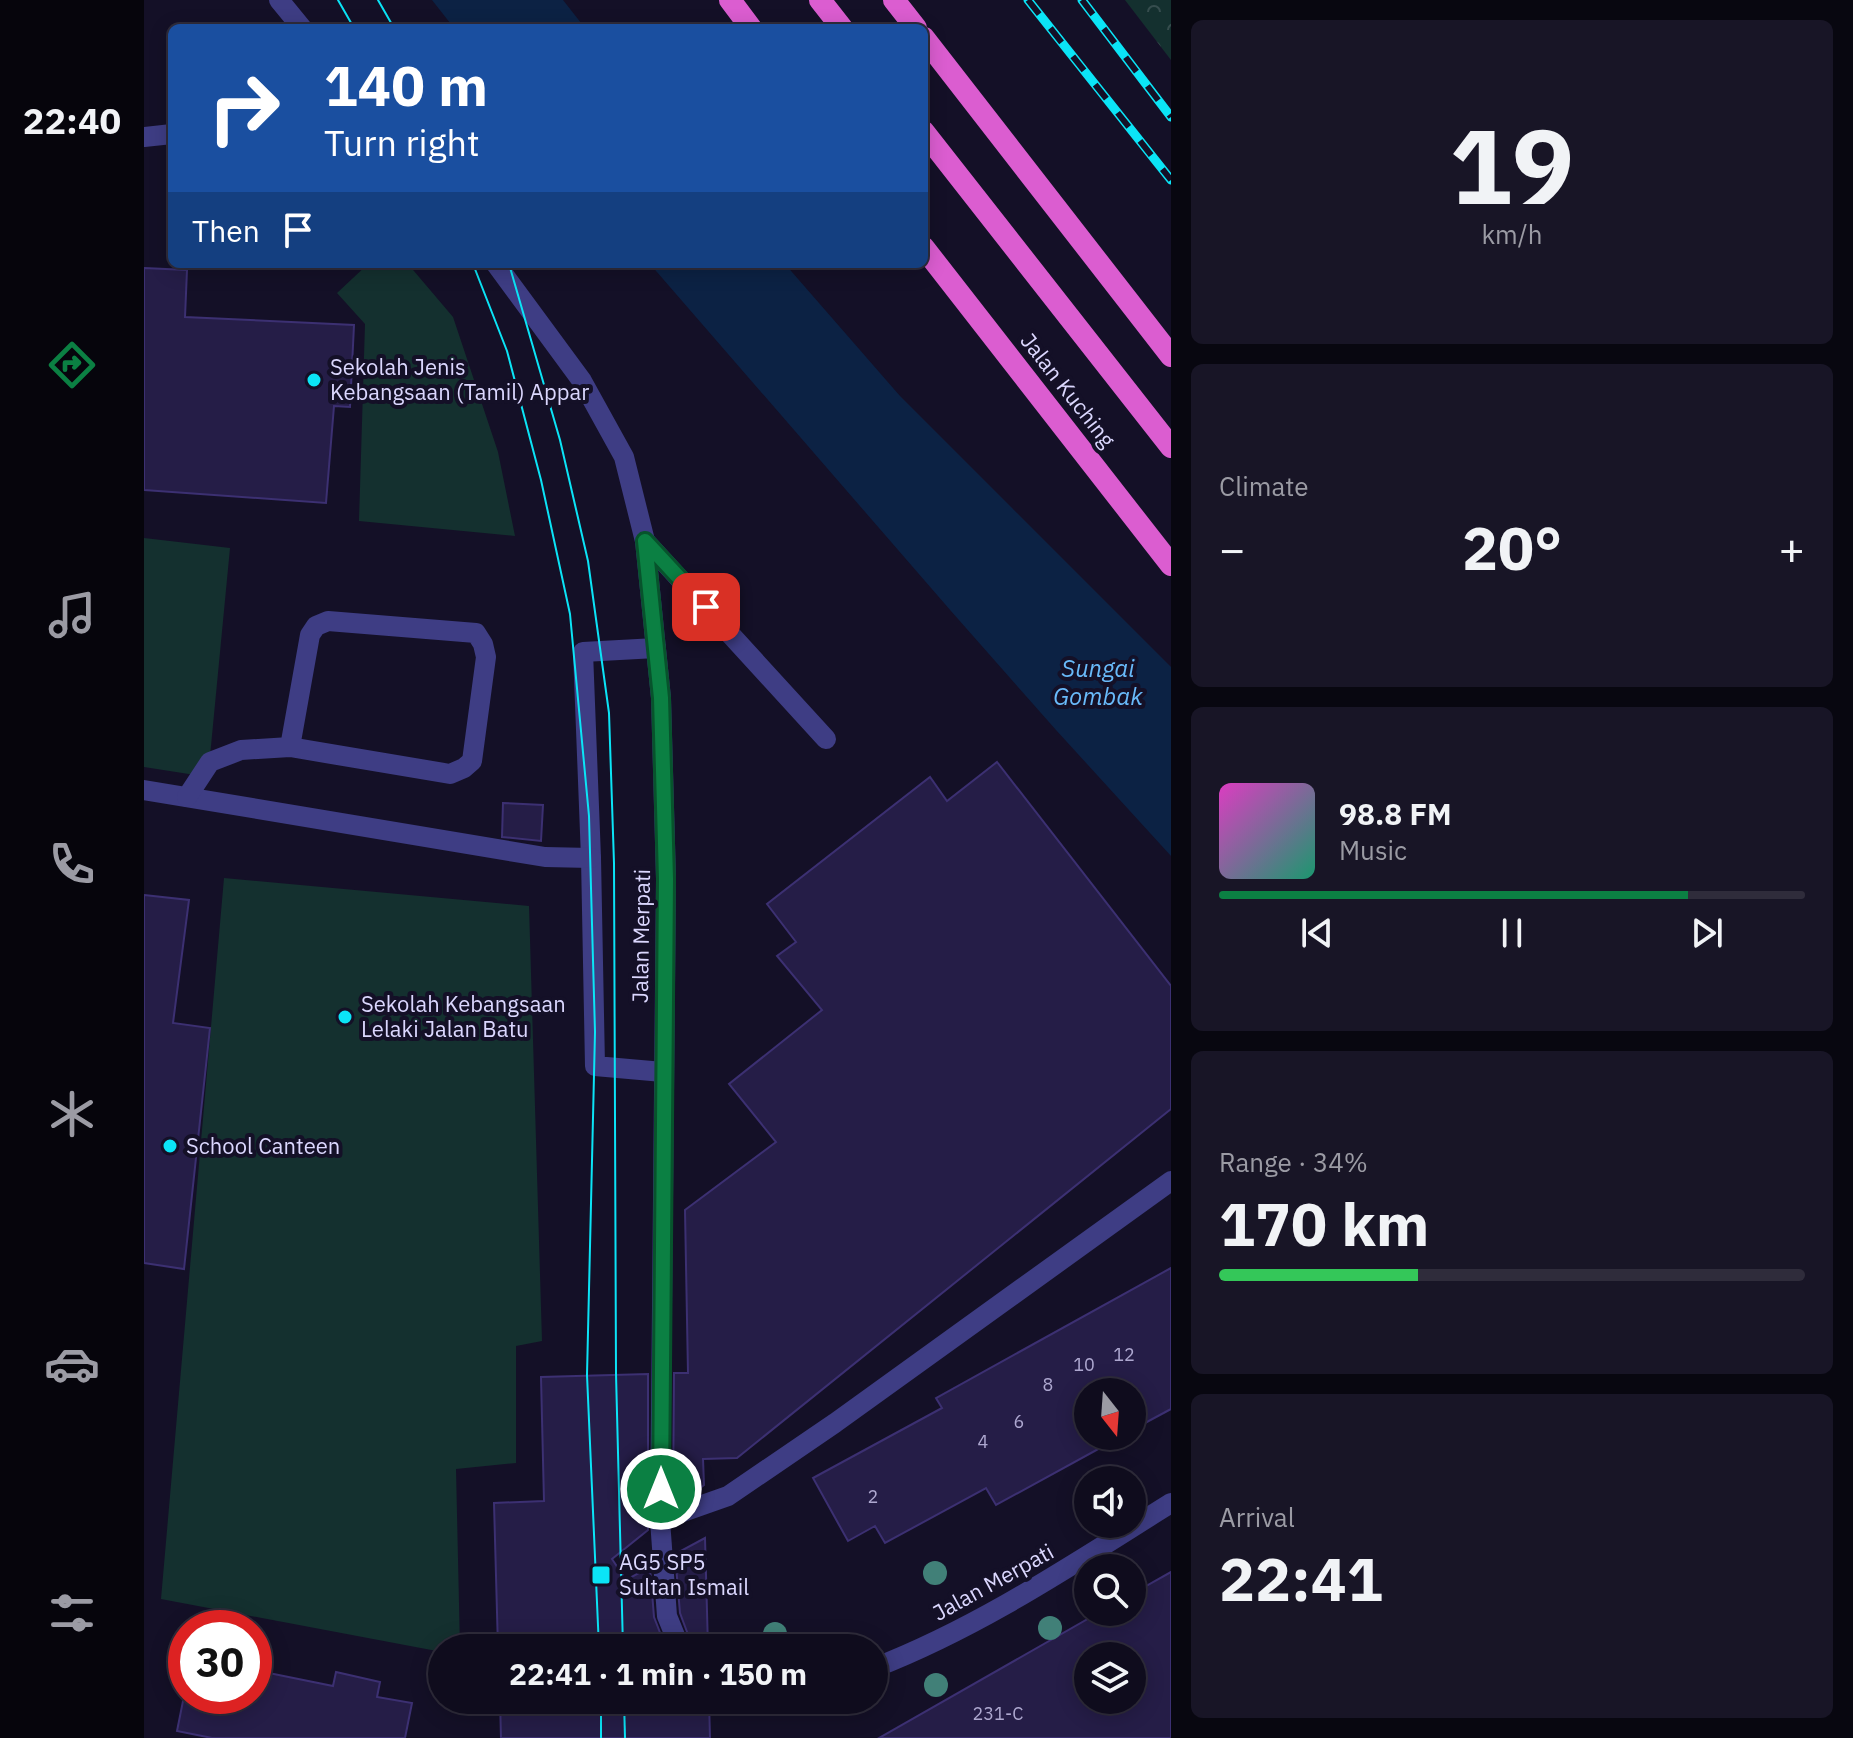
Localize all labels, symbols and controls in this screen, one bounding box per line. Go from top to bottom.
text: 140 m [324,49,488,121]
icon: right [192,56,296,160]
text: 22:40 [23,97,121,144]
text: 19 [1450,97,1574,233]
text: Turn right [324,119,480,166]
icon: arrive [276,208,320,252]
text: Then [192,211,260,250]
text: km/h [1481,217,1543,251]
street label: Jalan Kuching [1015,326,1122,453]
icon: directions [44,337,100,393]
place label: Sekolah Jenis Kebangsaan (Tamil) Appar [330,352,589,406]
marker: Sekolah Jenis Kebangsaan (Tamil) Appar [305,371,323,389]
text: Climate [1219,469,1309,503]
text: 20° [1462,508,1562,587]
text: − [1219,520,1245,577]
text: + [1779,520,1805,577]
pin [672,573,740,641]
icon: arrive [684,585,728,629]
icon: music [44,587,100,643]
water label: Sungai Gombak [1053,652,1143,712]
text: 98.8 FM [1339,794,1452,833]
text: Music [1339,833,1407,867]
icon: phone [44,836,100,892]
street label: Jalan Merpati [625,869,656,1003]
icon: previous [1295,911,1339,955]
icon: pause [1490,911,1534,955]
icon: next [1685,911,1729,955]
place label: Sekolah Kebangsaan Lelaki Jalan Batu [361,989,566,1043]
marker: Sekolah Kebangsaan Lelaki Jalan Batu [336,1008,354,1026]
icon: climate [44,1086,100,1142]
place label: School Canteen [186,1131,340,1160]
marker: School Canteen [161,1137,179,1155]
text: Range · 34% [1219,1145,1368,1179]
text: 170 km [1219,1184,1429,1263]
icon: car [44,1336,100,1392]
house number: 12 [1113,1343,1135,1366]
house number: 10 [1073,1353,1095,1376]
house number: 8 [1043,1373,1053,1396]
north arrow [1074,1378,1146,1450]
map controls [1074,1378,1146,1714]
house number: 6 [1014,1410,1024,1433]
house number: 4 [978,1430,989,1453]
position arrow [619,1447,703,1531]
button: sound [1074,1466,1146,1538]
house number: 2 [868,1485,878,1508]
text: Arrival [1219,1500,1295,1534]
street label: Jalan Merpati [927,1536,1058,1627]
text: 22:41 [1219,1539,1383,1618]
place label: AG5 SP5 Sultan Ismail [619,1547,749,1601]
button: search [1074,1554,1146,1626]
marker: AG5 SP5 Sultan Ismail [590,1564,612,1586]
icon: filters [44,1585,100,1641]
speed limit sign: 30 [168,1610,272,1714]
button: layers [1074,1642,1146,1714]
text: 22:41 · 1 min · 150 m [509,1654,807,1693]
house number: 231-C [972,1702,1024,1725]

